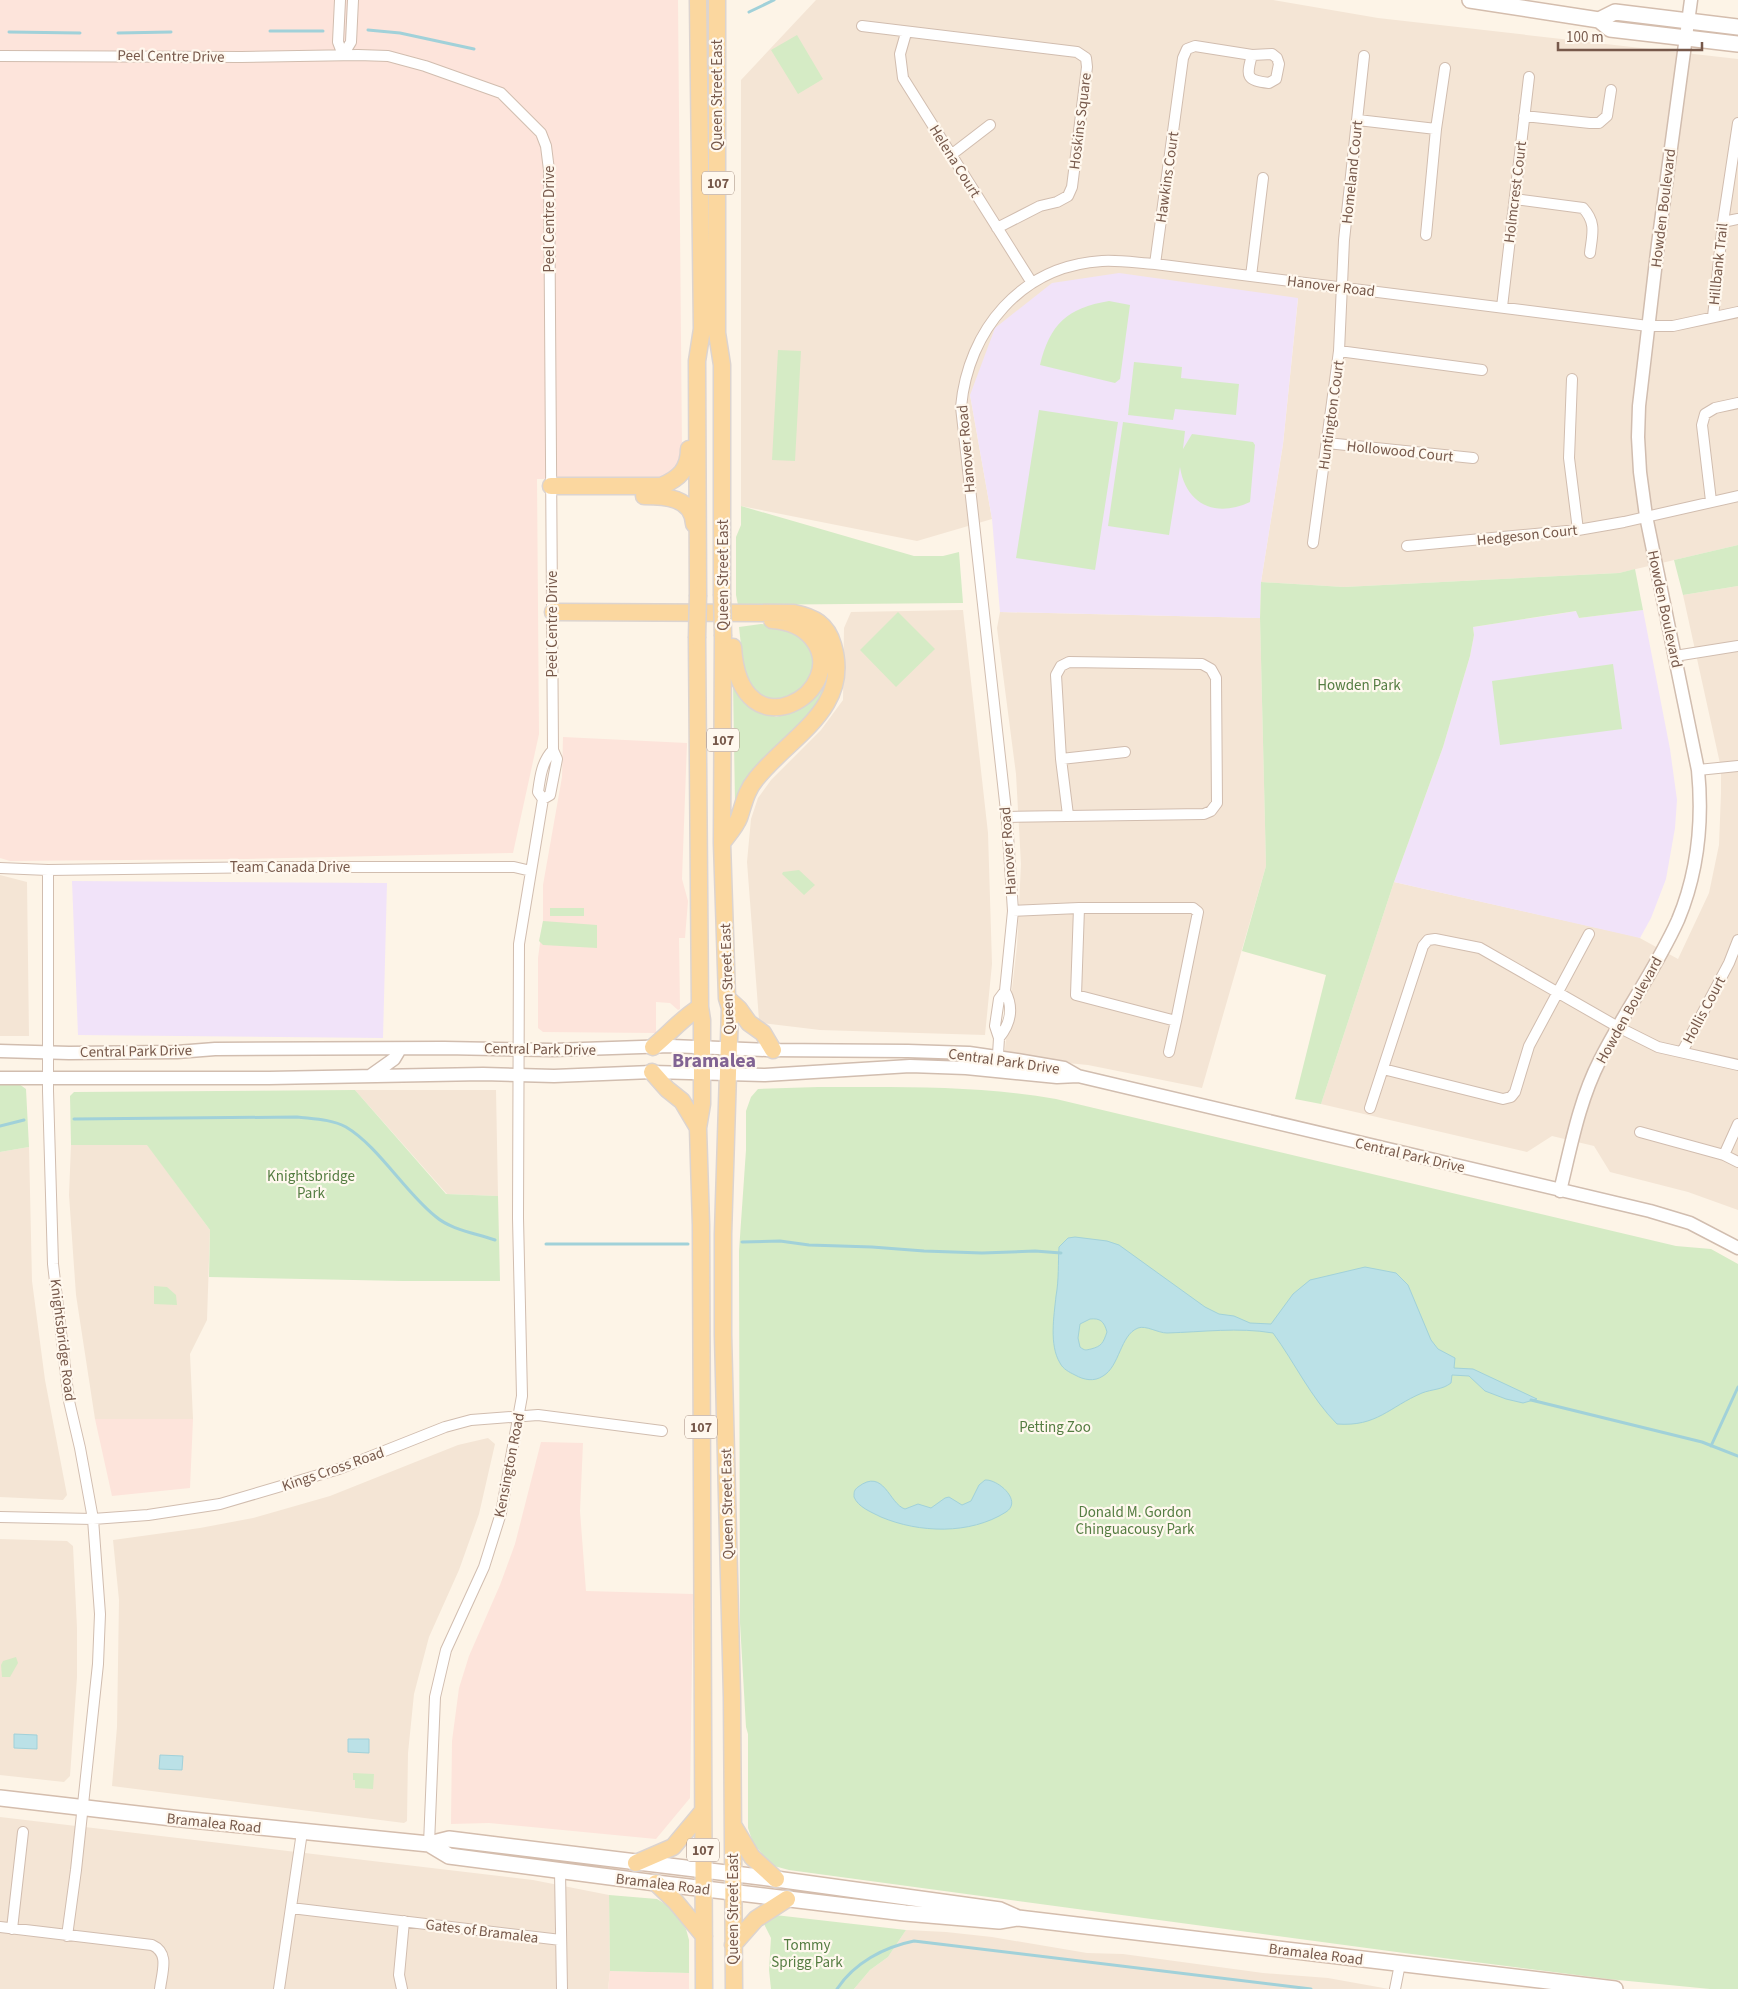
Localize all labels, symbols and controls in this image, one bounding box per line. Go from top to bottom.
scale bar [1558,20,1702,52]
text: 100 m [1566,27,1604,48]
street label: Queen Street East [707,39,728,151]
street label: Peel Centre Drive [117,45,225,68]
street label: Hoskins Square [1064,71,1097,171]
street label: Homeland Court [1337,119,1368,225]
street label: Helena Court [924,121,985,202]
street label: Hawkins Court [1151,130,1184,224]
street label: Holmcrest Court [1499,140,1532,244]
street label: Howden Boulevard [1646,147,1681,269]
street label: Peel Centre Drive [539,165,560,273]
road number: 107 [702,172,734,194]
street label: Hillbank Trail [1704,222,1733,306]
street label: Hanover Road [1286,271,1376,302]
street label: Huntington Court [1313,359,1350,471]
street label: Hanover Road [952,404,981,494]
street label: Hollowood Court [1346,435,1454,468]
street label: Queen Street East [713,519,734,631]
street label: Hedgeson Court [1476,520,1578,551]
street label: Howden Boulevard [1642,548,1687,670]
street label: Peel Centre Drive [542,570,563,678]
park label: Howden Park [1317,675,1401,696]
road number: 107 [707,728,739,752]
street label: Hanover Road [995,806,1022,896]
street label: Team Canada Drive [230,857,350,878]
street label: Queen Street East [715,923,740,1035]
street label: Howden Boulevard [1591,953,1668,1068]
street label: Hollis Court [1678,973,1731,1048]
street label: Central Park Drive [484,1038,596,1061]
street label: Central Park Drive [80,1040,192,1063]
street label: Central Park Drive [947,1043,1061,1080]
district label: Bramalea [672,1047,756,1075]
street label: Central Park Drive [1353,1133,1467,1178]
park label: Knightsbridge Park [267,1166,355,1204]
street label: Knightsbridge Road [45,1278,80,1402]
street label: Kensington Road [489,1411,530,1519]
road number: 107 [685,1415,717,1438]
park label: Petting Zoo [1019,1417,1091,1438]
street label: Kings Cross Road [279,1442,387,1497]
street label: Queen Street East [716,1448,739,1560]
park label: Donald M. Gordon Chinguacousy Park [1075,1502,1195,1540]
street label: Bramalea Road [166,1808,262,1839]
road number: 107 [687,1838,719,1862]
street label: Queen Street East [723,1853,744,1965]
street label: Bramalea Road [614,1868,711,1901]
street label: Gates of Bramalea [424,1914,540,1949]
park label: Tommy Sprigg Park [771,1935,843,1973]
street label: Bramalea Road [1267,1938,1364,1971]

